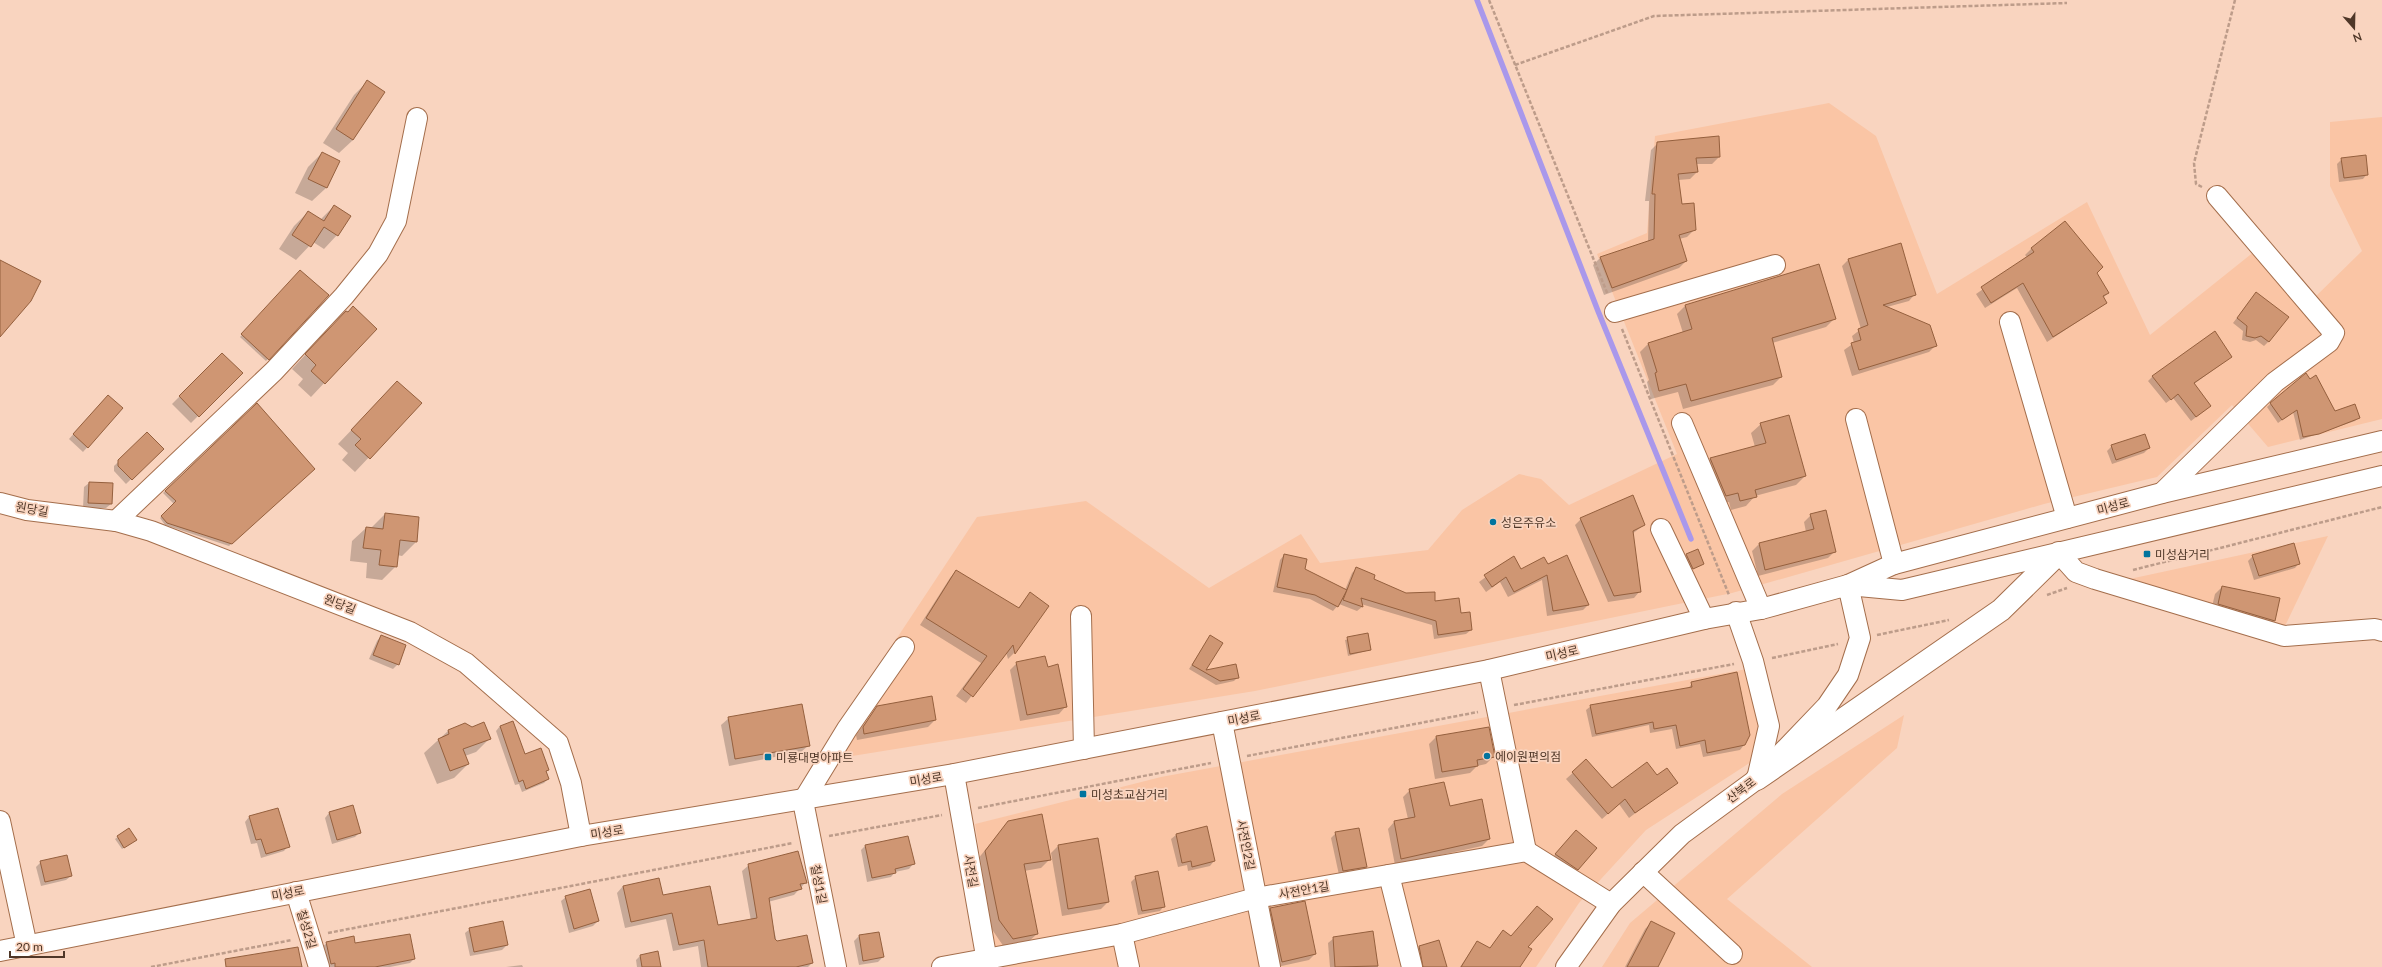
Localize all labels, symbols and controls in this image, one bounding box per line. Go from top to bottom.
north arrow [2334,8,2374,48]
text: N [2351,30,2364,45]
street label: 미성로 [2095,494,2131,518]
street label: 원당길 [14,499,50,519]
place label: 성은주유소 [1501,515,1556,530]
marker: 성은주유소 [1488,517,1498,527]
place label: 미성삼거리 [2155,547,2210,562]
marker: 미성삼거리 [2142,549,2152,559]
street label: 원당길 [322,591,358,617]
street label: 미성로 [1544,642,1580,664]
street label: 미성로 [1226,707,1262,729]
place label: 에이원편의점 [1495,749,1561,764]
place label: 미룡대명아파트 [776,750,853,765]
marker: 에이원편의점 [1482,751,1492,761]
marker: 미룡대명아파트 [763,752,773,762]
street label: 미성로 [908,769,944,789]
street label: 산북로 [1723,774,1759,806]
place label: 미성초교삼거리 [1091,787,1168,802]
marker: 미성초교삼거리 [1078,789,1088,799]
street label: 사전안2길 [1234,818,1258,872]
street label: 미성로 [589,822,625,842]
street label: 사전길 [961,853,981,889]
street label: 칠성1길 [808,863,830,905]
street label: 사전안1길 [1278,878,1330,902]
street label: 미성로 [270,882,306,904]
street label: 칠성2길 [294,908,320,950]
scale bar [10,933,64,959]
text: 20 m [16,939,43,954]

